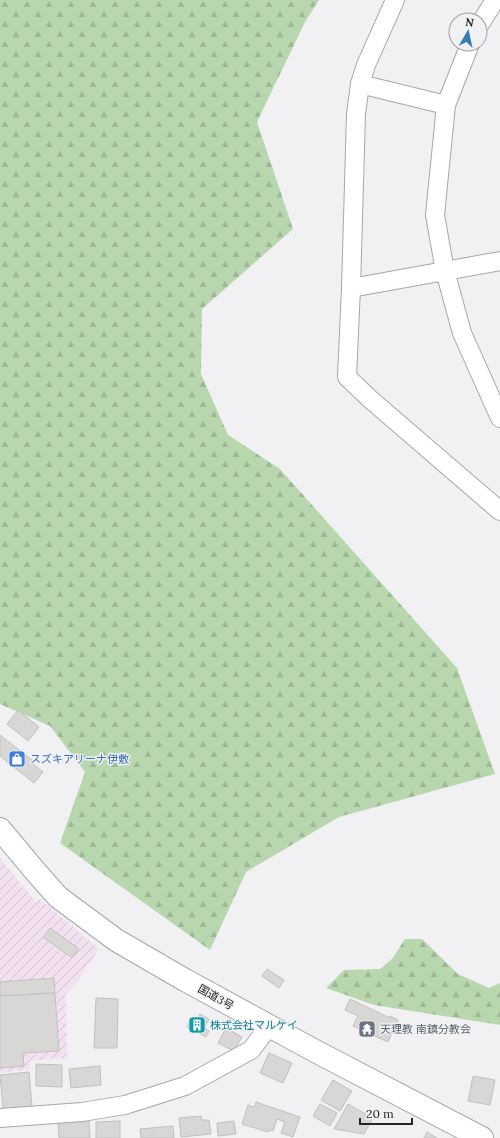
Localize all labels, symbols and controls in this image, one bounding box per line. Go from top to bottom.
north arrow [448,12,488,52]
text: N [464,15,475,30]
shop icon: スズキアリーナ伊敷 [7,749,27,769]
place label: スズキアリーナ伊敷 [30,752,129,766]
street label: 国道3号 [195,981,237,1013]
building icon: 株式会社マルケイ [187,1015,207,1035]
place label: 株式会社マルケイ [210,1018,298,1032]
temple icon: 天理教 南鎮分教会 [357,1019,377,1039]
place label: 天理教 南鎮分教会 [380,1022,471,1036]
scale bar [360,1100,412,1126]
text: 20 m [366,1106,394,1121]

